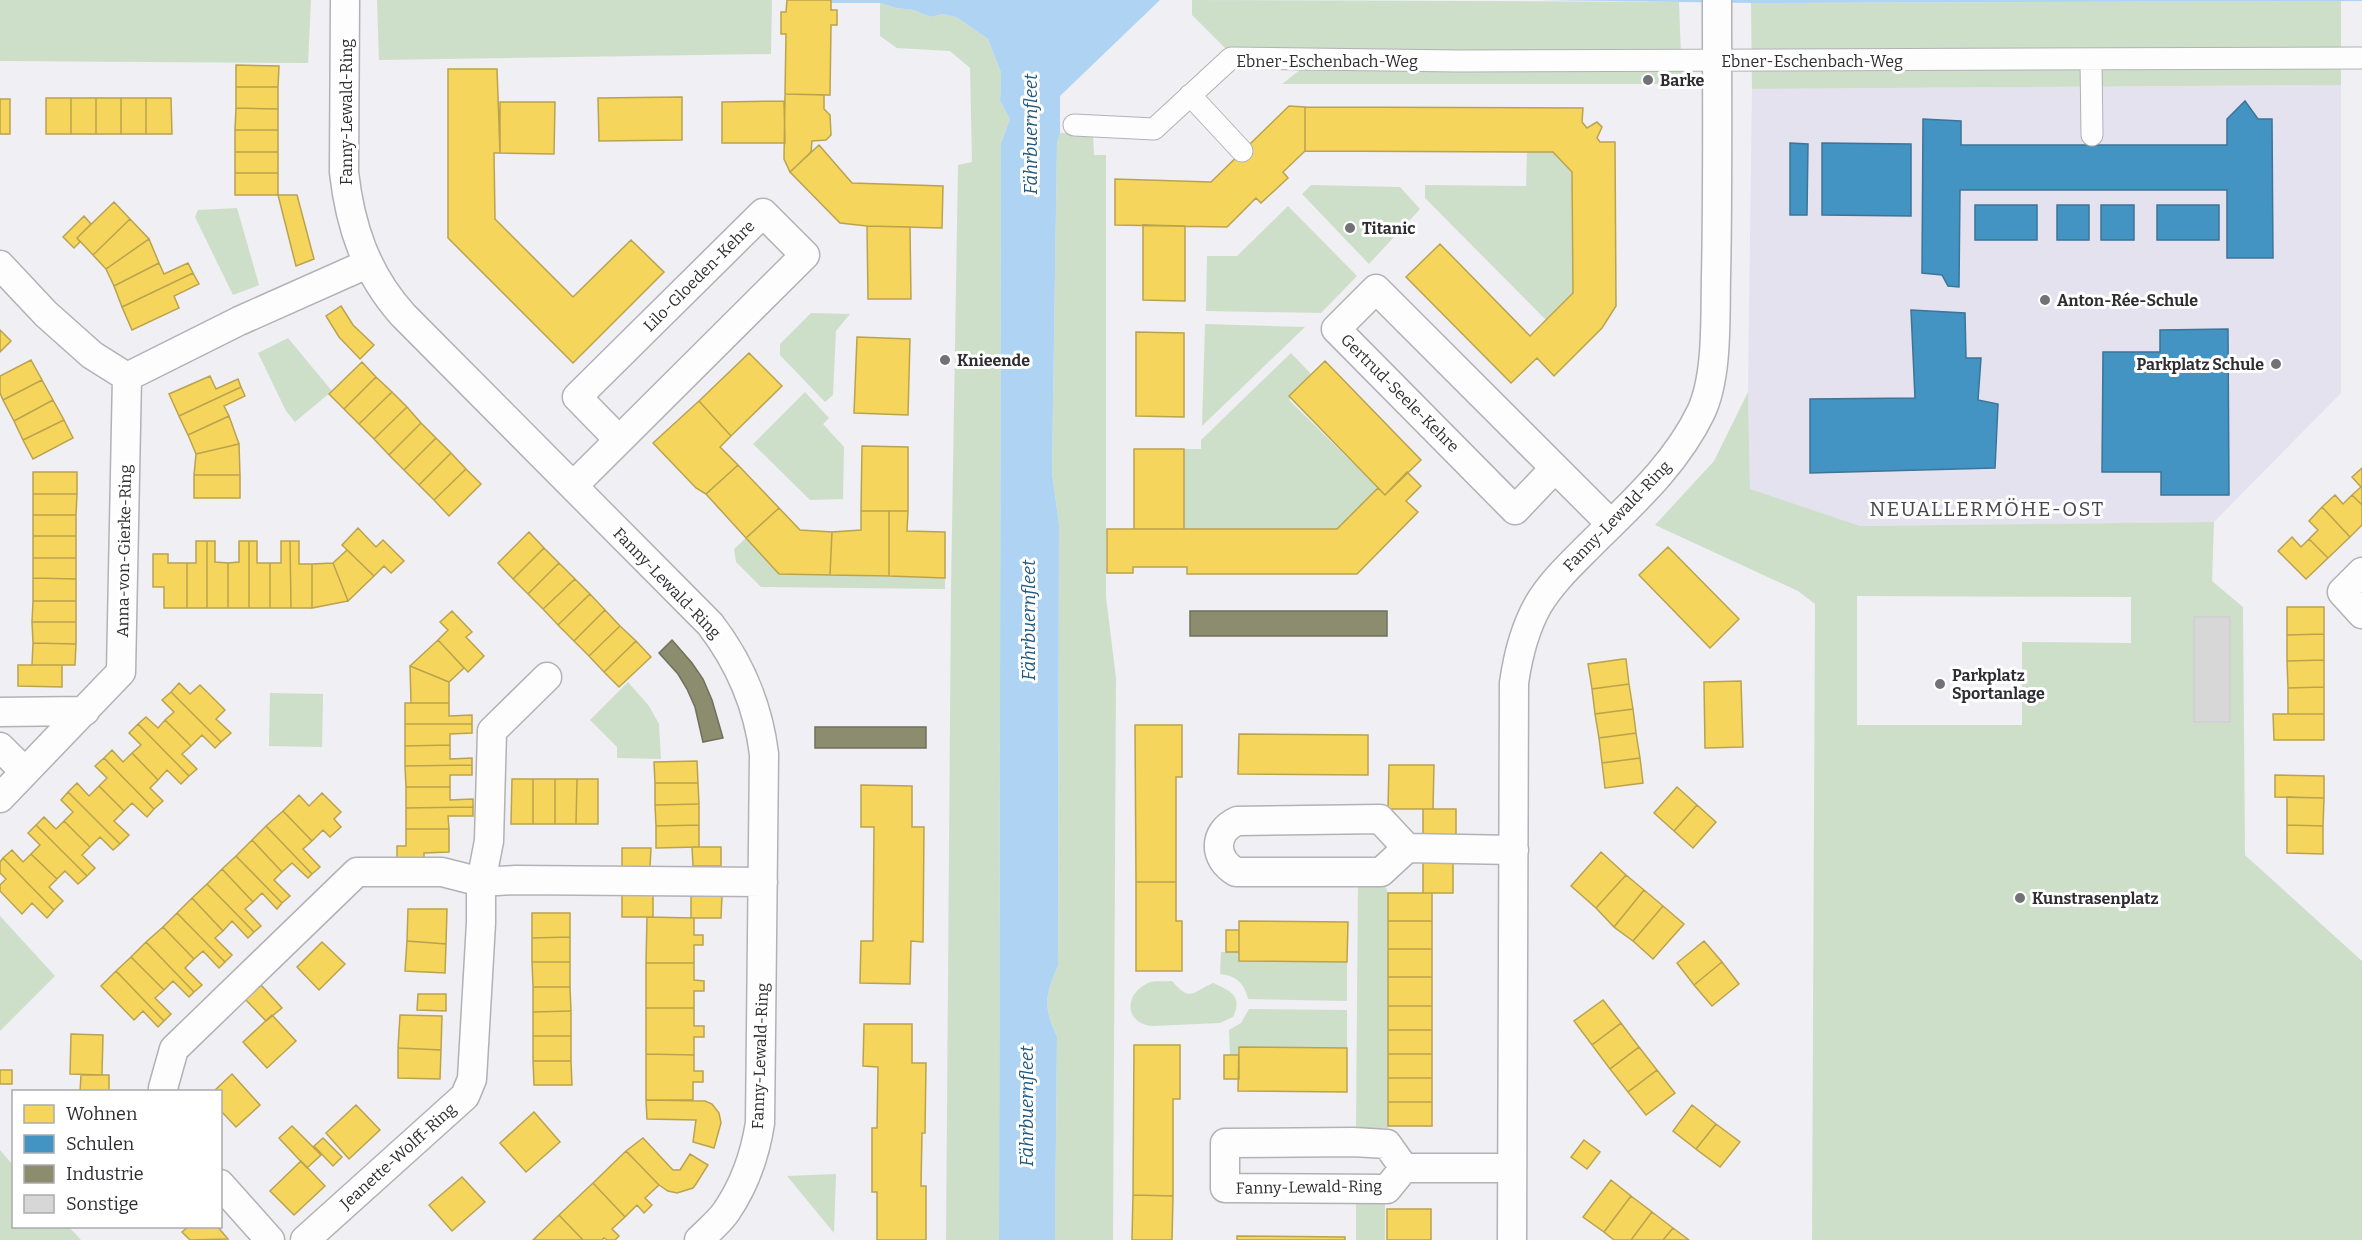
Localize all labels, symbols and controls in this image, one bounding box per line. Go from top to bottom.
street label: Fanny-Lewald-Ring [337,39,356,185]
street label: Ebner-Eschenbach-Weg [1236,52,1418,71]
street label: Ebner-Eschenbach-Weg [1721,52,1903,71]
place label: Barke [1660,71,1704,90]
water label: Fährbuernfleet [1020,73,1042,194]
marker: Barke [1641,73,1655,87]
street label: Lilo-Gloeden-Kehre [640,217,758,335]
place label: Titanic [1362,219,1415,238]
marker: Titanic [1343,221,1357,235]
place label: Anton-Rée-Schule [2057,291,2198,310]
marker: Anton-Rée-Schule [2038,293,2052,307]
street label: Gertrud-Seele-Kehre [1337,330,1463,456]
place label: Knieende [957,351,1030,370]
marker: Knieende [938,353,952,367]
place label: Parkplatz Schule [2137,355,2264,374]
marker: Parkplatz Schule [2269,357,2283,371]
street label: Fanny-Lewald-Ring [1559,457,1675,575]
street label: Anna-von-Gierke-Ring [113,464,135,638]
district label: NEUALLERMÖHE-OST [1869,497,2105,521]
street label: Fanny-Lewald-Ring [609,524,725,642]
water label: Fährbuernfleet [1018,559,1040,680]
place label: Parkplatz Sportanlage [1952,666,2045,703]
marker: Parkplatz Sportanlage [1933,677,1947,691]
place label: Kunstrasenplatz [2032,889,2159,908]
marker: Kunstrasenplatz [2013,891,2027,905]
street label: Fanny-Lewald-Ring [748,982,772,1130]
water label: Fährbuernfleet [1016,1045,1038,1166]
legend [12,1090,222,1228]
street label: Jeanette-Wolff-Ring [336,1099,460,1214]
text: Wohnen [66,1103,138,1125]
text: Schulen [66,1133,135,1155]
text: Industrie [66,1163,144,1185]
street label: Fanny-Lewald-Ring [1236,1176,1382,1198]
text: Sonstige [66,1193,138,1215]

